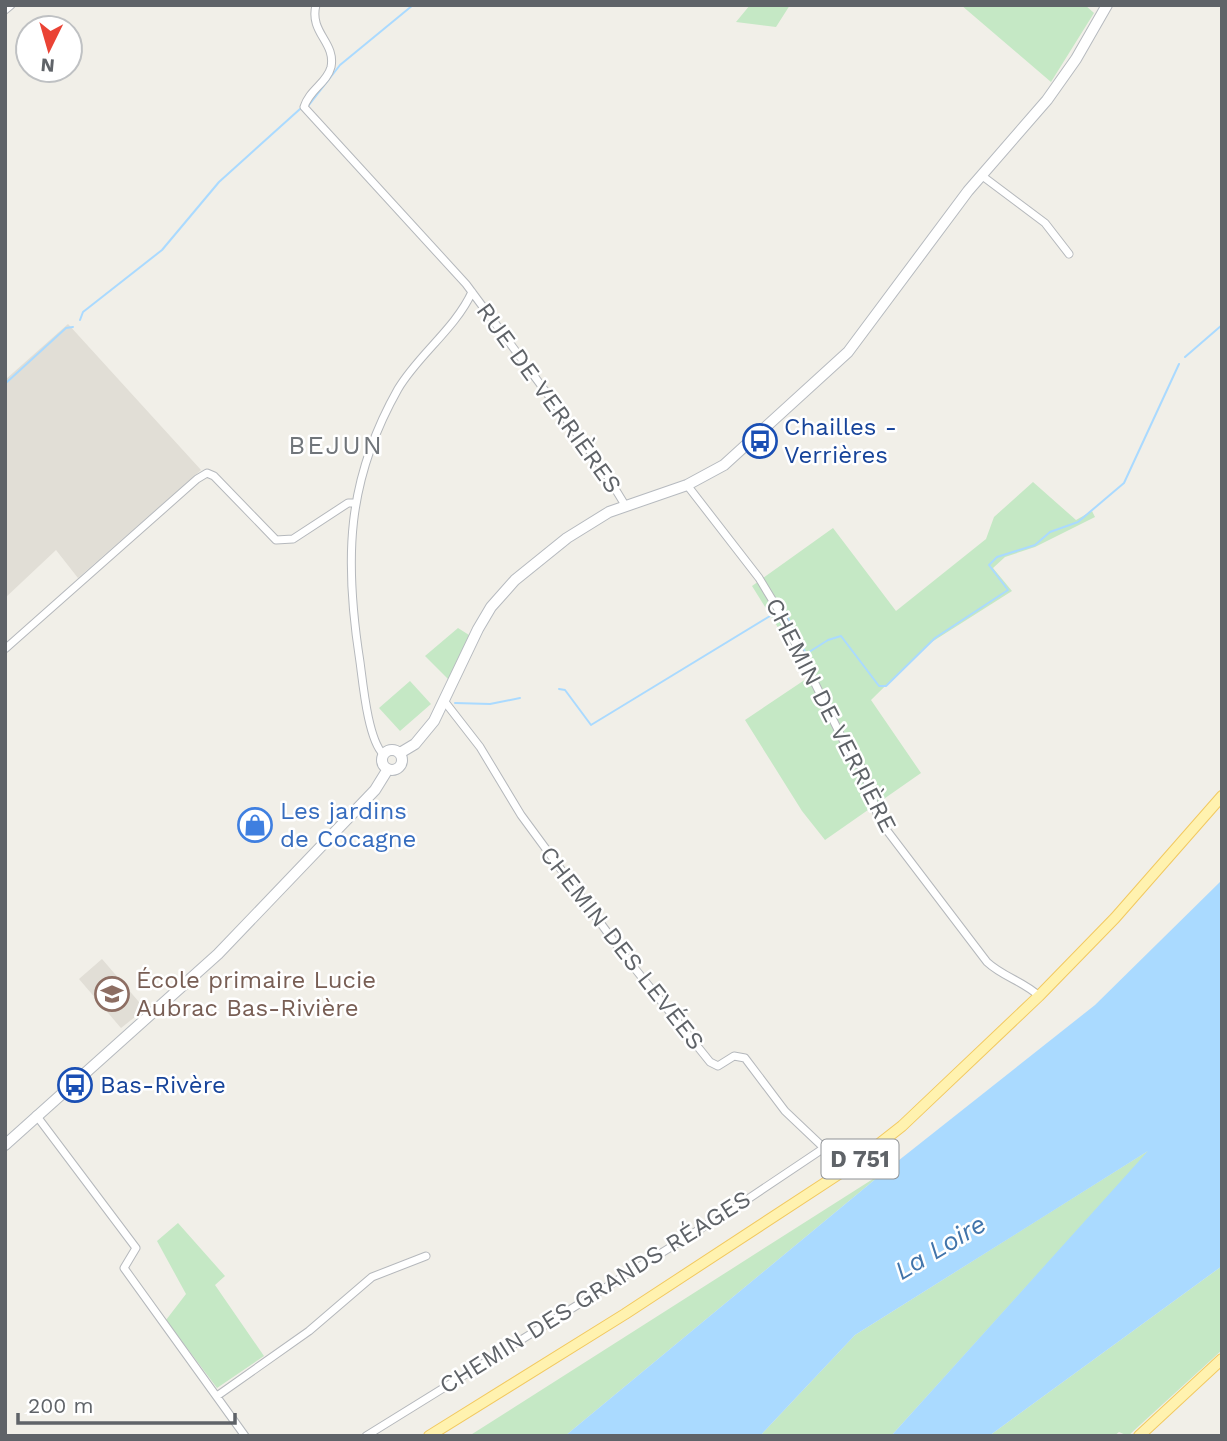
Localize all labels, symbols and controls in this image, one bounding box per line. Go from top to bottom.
north arrow [14,14,84,84]
text: N [40,53,56,78]
street label: RUE DE VERRIÈRES [471,297,627,499]
place label: Chailles - Verrières [784,413,897,469]
bus stop icon: Chailles - Verrières [741,422,779,460]
district label: BEJUN [288,430,384,460]
street label: CHEMIN DE VERRIÈRE [760,593,902,837]
place label: Les jardins de Cocagne [280,797,416,853]
shop icon: Les jardins de Cocagne [236,806,274,844]
street label: CHEMIN DES LEVÉES [534,841,710,1055]
place label: École primaire Lucie Aubrac Bas-Rivière [136,966,376,1022]
school or university icon: École primaire Lucie Aubrac Bas-Rivière [93,975,131,1013]
bus stop icon: Bas-Rivère [56,1066,94,1104]
place label: Bas-Rivère [100,1071,226,1099]
road number: D 751 [822,1140,898,1178]
street label: CHEMIN DES GRANDS RÉAGES [434,1184,756,1400]
water label: La Loire [889,1208,991,1286]
scale bar [18,1382,234,1426]
text: 200 m [28,1393,94,1418]

